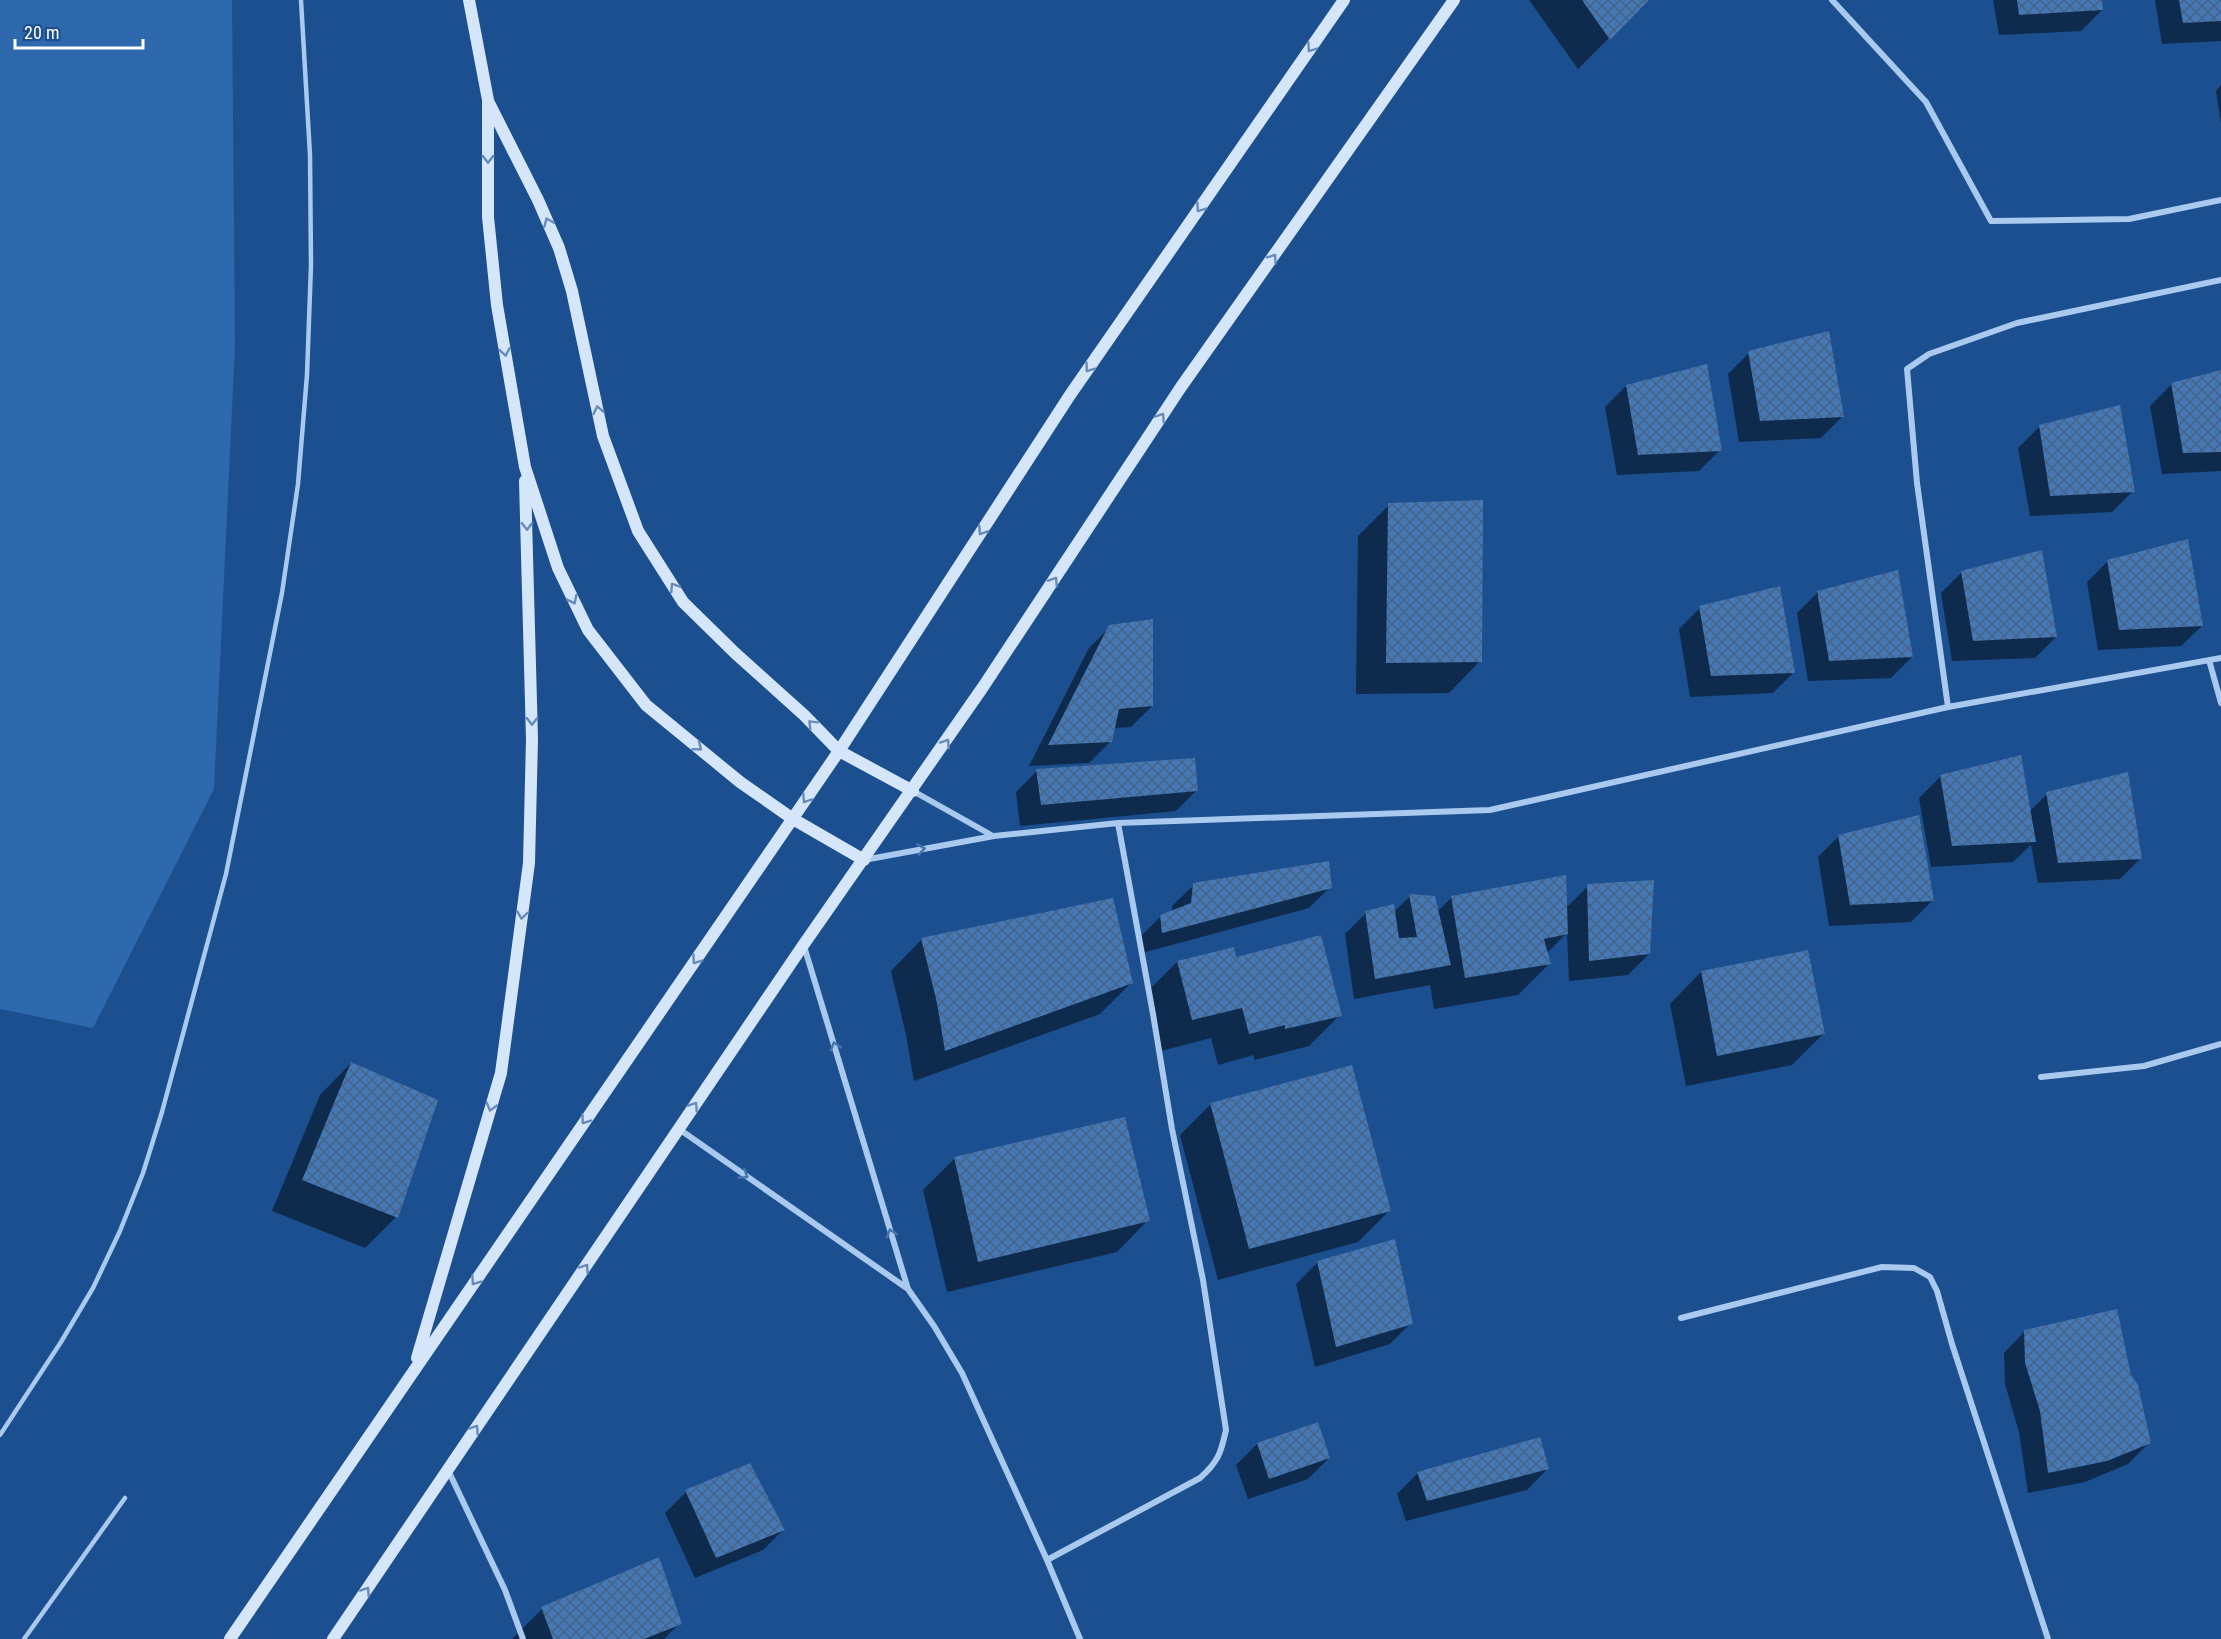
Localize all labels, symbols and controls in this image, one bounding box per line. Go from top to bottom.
scale bar [15,12,142,50]
text: 20 m [24,22,59,43]
one-way arrow [1307,41,1318,52]
one-way arrow [482,154,494,163]
one-way arrow [1196,202,1207,213]
one-way arrow [543,217,555,228]
one-way arrow [1266,253,1277,264]
one-way arrow [498,347,511,357]
one-way arrow [1085,362,1096,373]
one-way arrow [592,405,605,415]
one-way arrow [1154,413,1165,424]
one-way arrow [520,521,533,530]
one-way arrow [978,525,989,536]
one-way arrow [1047,576,1058,587]
one-way arrow [670,583,681,594]
one-way arrow [566,594,578,605]
one-way arrow [525,716,538,725]
one-way arrow [809,720,819,731]
one-way arrow [938,738,949,749]
one-way arrow [691,740,702,751]
one-way arrow [802,792,813,803]
one-way arrow [916,843,926,856]
one-way arrow [516,911,528,920]
one-way arrow [692,953,703,964]
one-way arrow [830,1042,842,1052]
one-way arrow [486,1101,498,1112]
one-way arrow [687,1102,698,1113]
one-way arrow [581,1114,592,1125]
one-way arrow [737,1168,748,1179]
one-way arrow [886,1228,898,1239]
one-way arrow [578,1263,589,1274]
one-way arrow [471,1274,482,1285]
one-way arrow [468,1425,479,1436]
one-way arrow [359,1586,370,1597]

